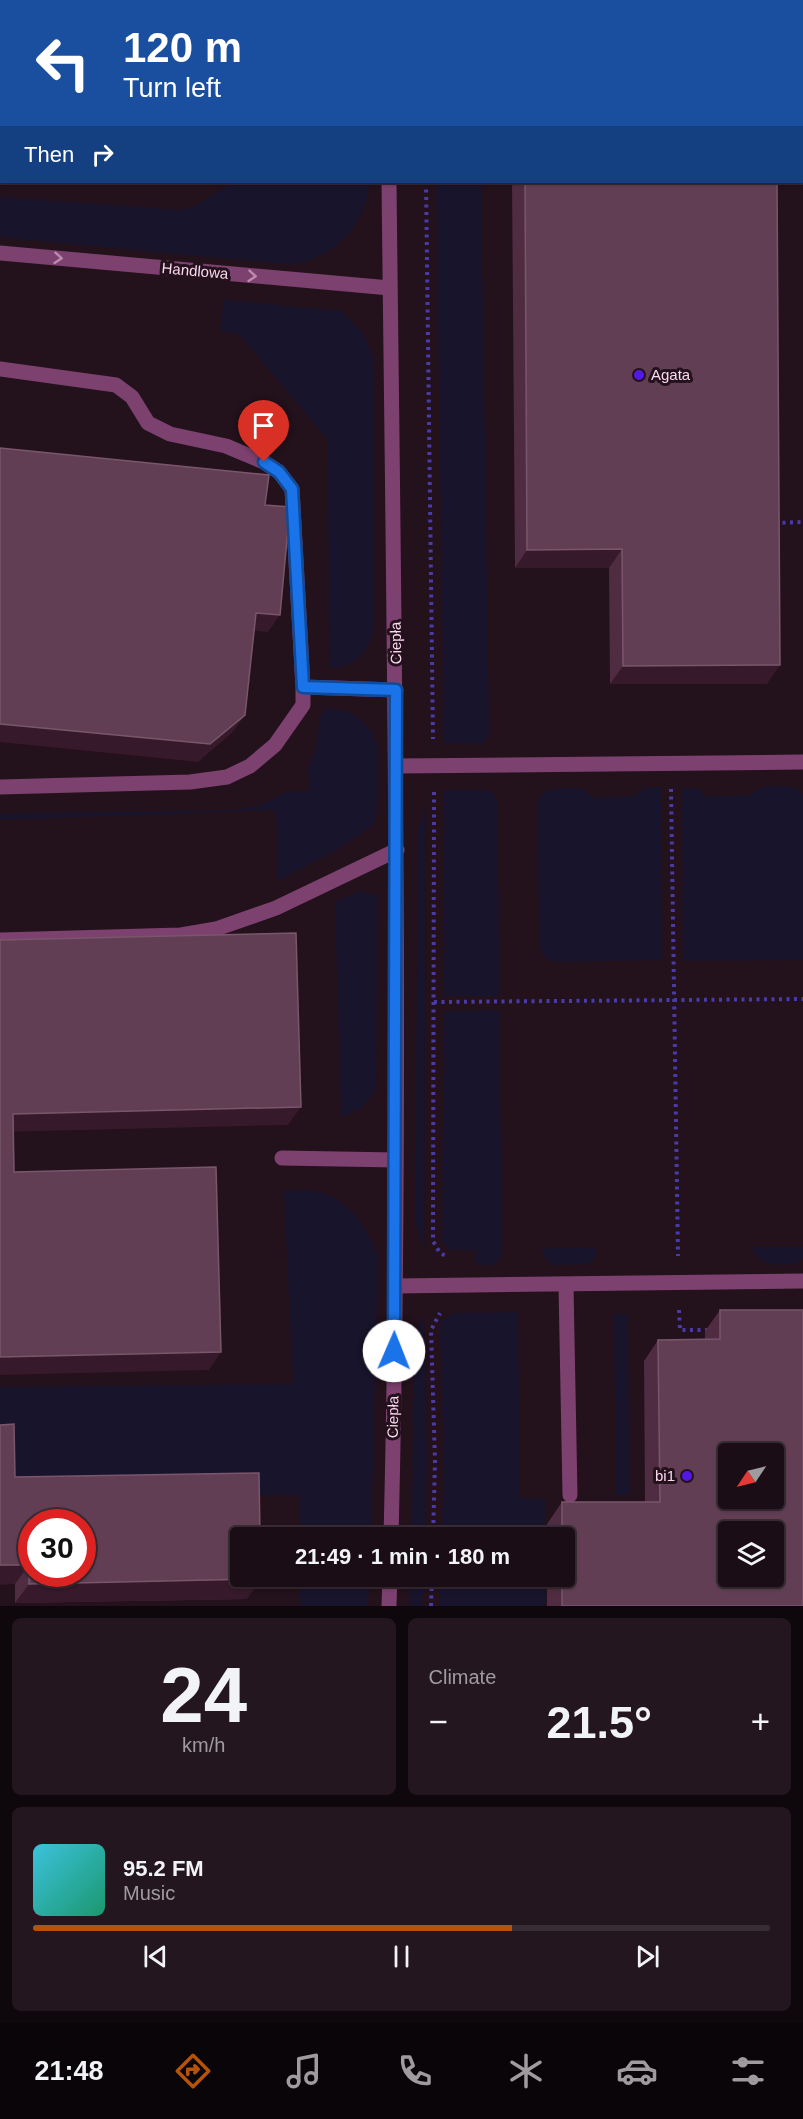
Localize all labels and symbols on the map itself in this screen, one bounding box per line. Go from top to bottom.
one-way arrow [54,251,63,264]
street label: Handlowa [161,259,230,282]
one-way arrow [248,269,257,282]
place label: Agata [651,366,691,383]
marker: Agata [632,368,646,382]
pin [238,400,289,462]
street label: Ciepła [387,621,404,664]
position arrow [362,1319,426,1383]
street label: Ciepła [384,1395,401,1438]
north arrow [718,1443,784,1509]
place label: bi1 [655,1467,675,1484]
marker: bi1 [680,1469,694,1483]
speed limit sign: 30 [18,1509,96,1587]

